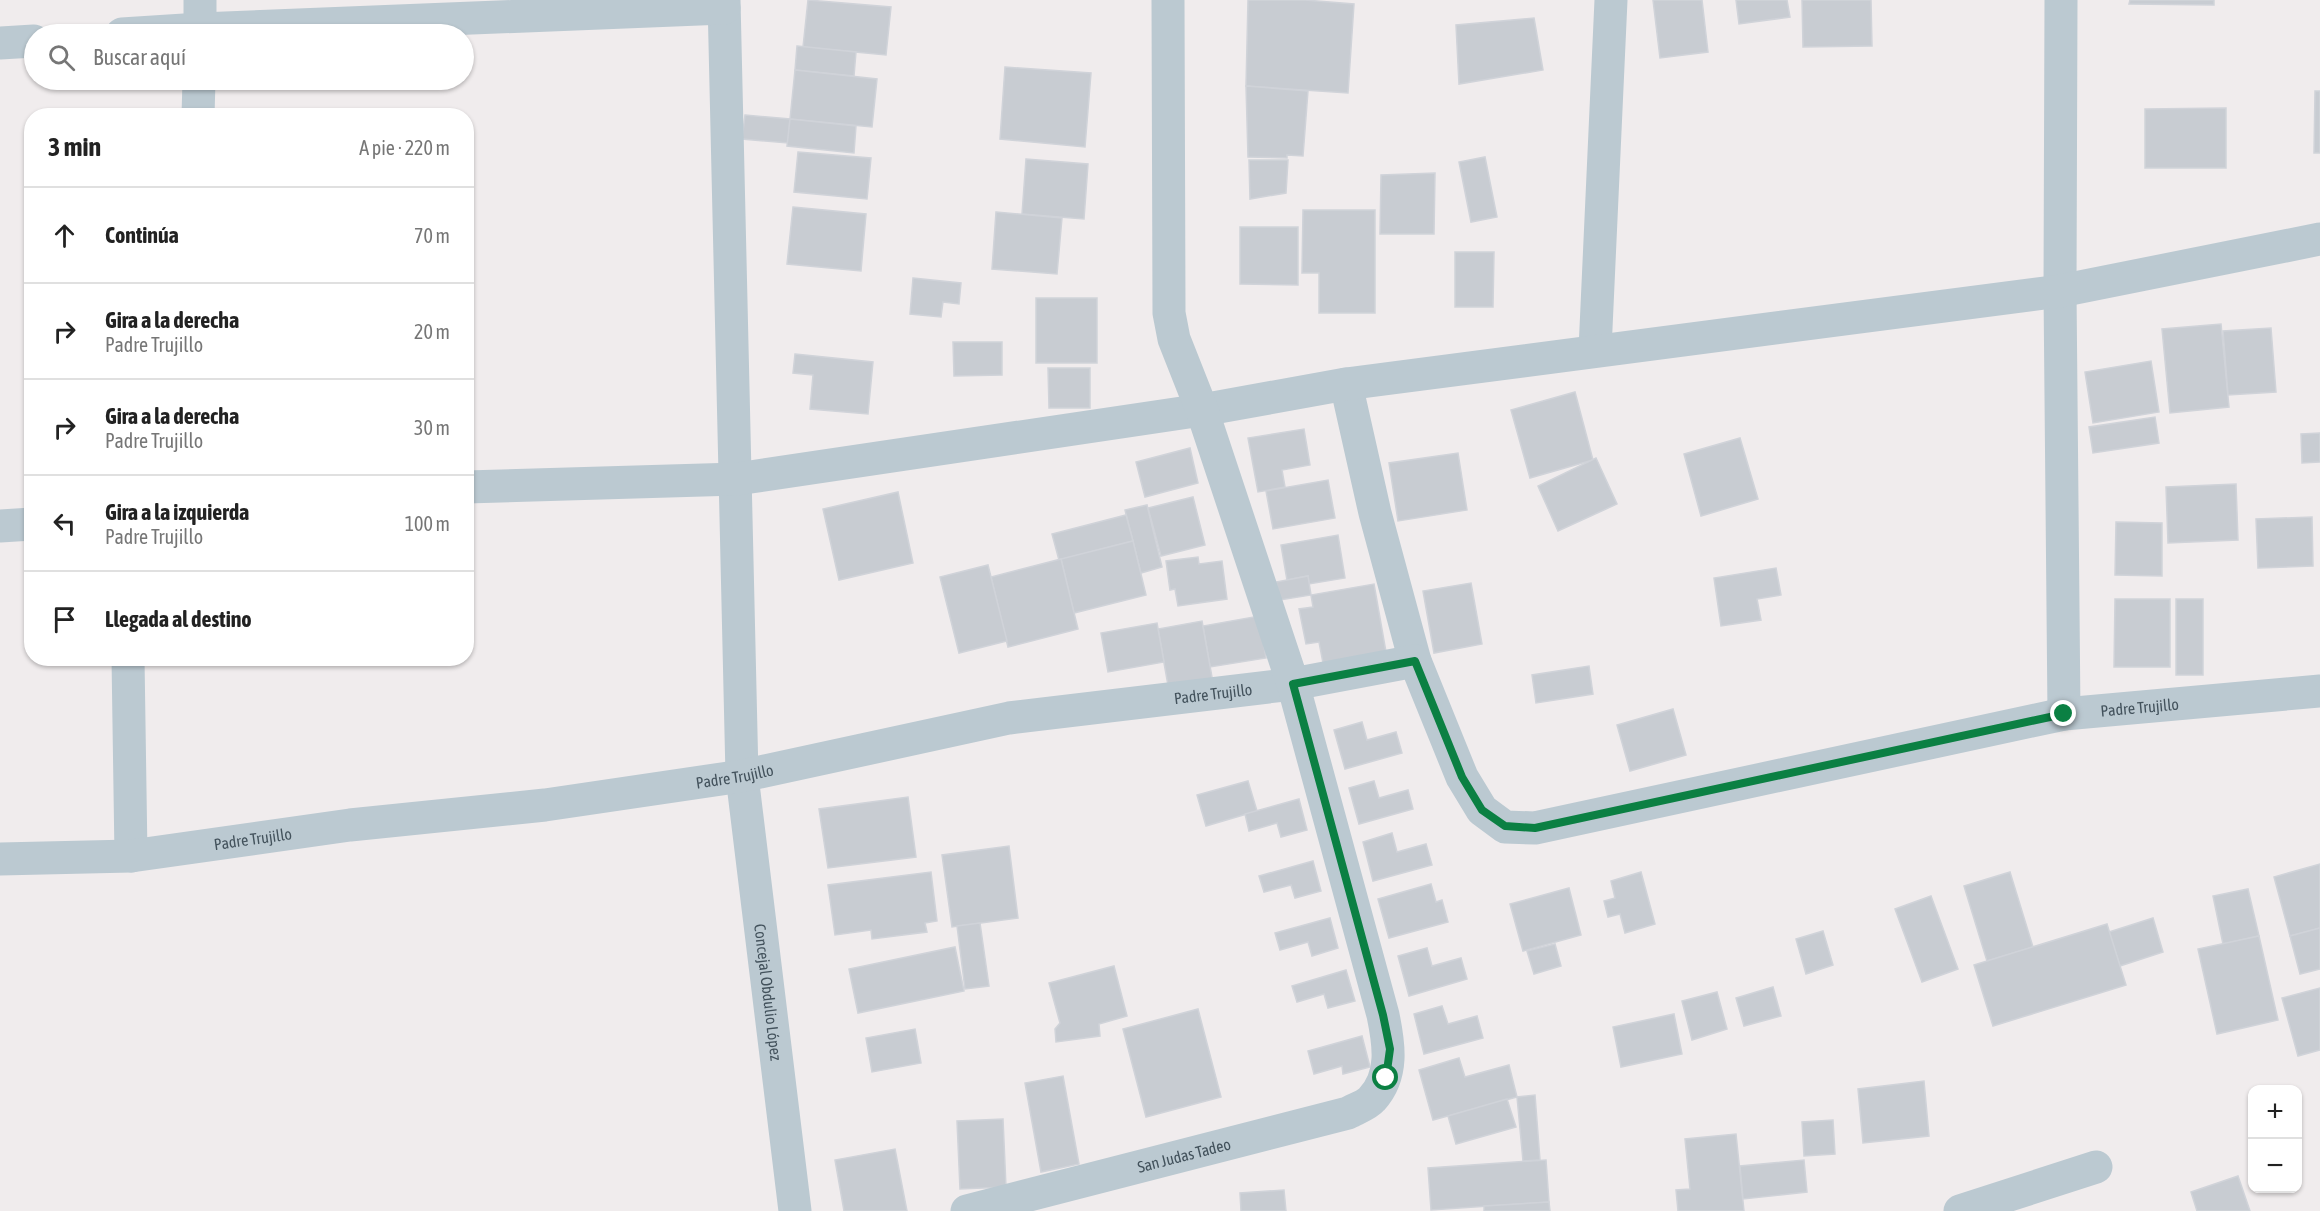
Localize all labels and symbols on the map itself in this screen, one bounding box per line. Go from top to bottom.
street label: Padre Trujillo [1173,680,1253,707]
street label: Padre Trujillo [2100,695,2180,720]
route end [2050,700,2076,726]
street label: Padre Trujillo [695,760,775,792]
street label: Padre Trujillo [213,824,293,853]
street label: Concejal Obdulio López [751,923,786,1062]
route start [1372,1064,1398,1090]
street label: San Judas Tadeo [1135,1135,1232,1176]

